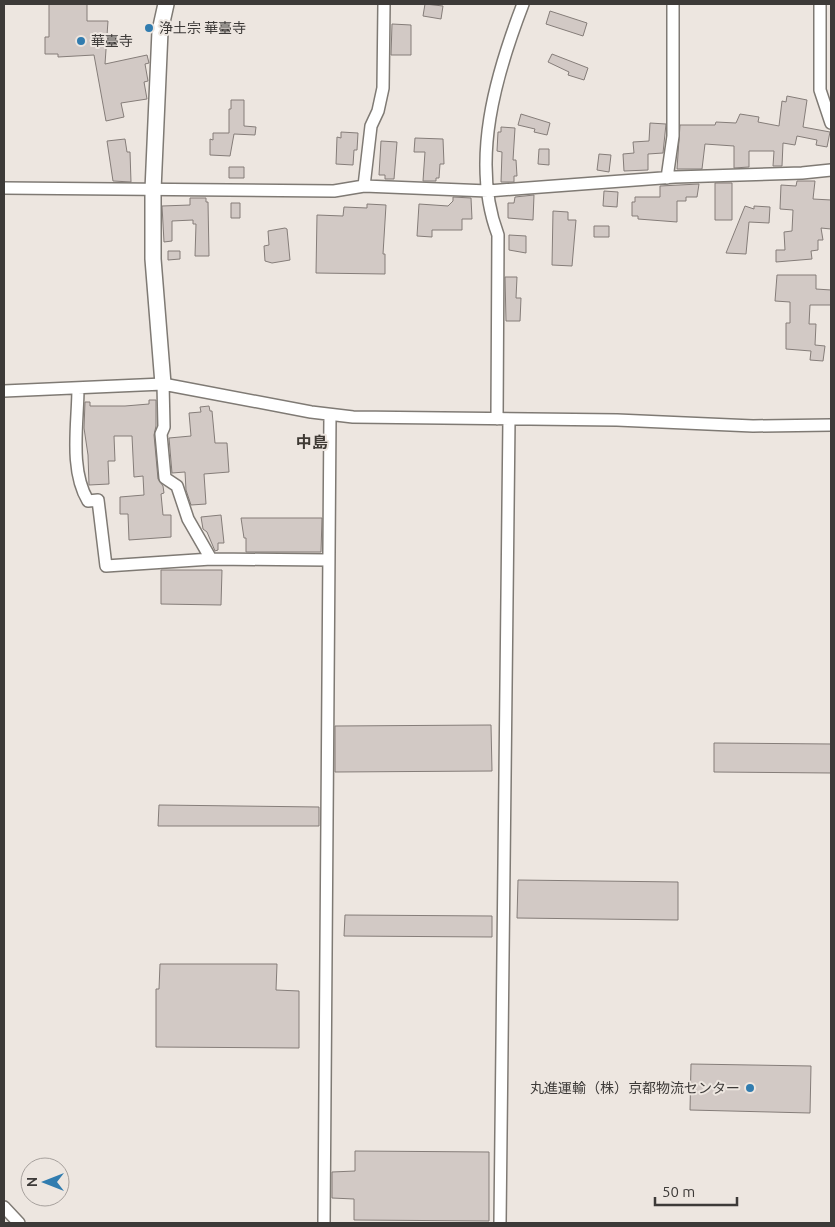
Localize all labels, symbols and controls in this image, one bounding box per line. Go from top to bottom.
place label: 浄土宗 華臺寺 [159,20,246,36]
marker: 浄土宗 華臺寺 [143,22,155,34]
place label: 華臺寺 [91,33,133,49]
marker: 華臺寺 [75,35,87,47]
district label: 中島 [296,433,328,451]
place label: 丸進運輸（株）京都物流センター [530,1080,740,1096]
marker: 丸進運輸（株）京都物流センター [744,1082,756,1094]
north arrow [20,1157,70,1207]
scale bar [655,1174,738,1206]
text: N [24,1177,40,1187]
text: 50 m [662,1183,695,1200]

